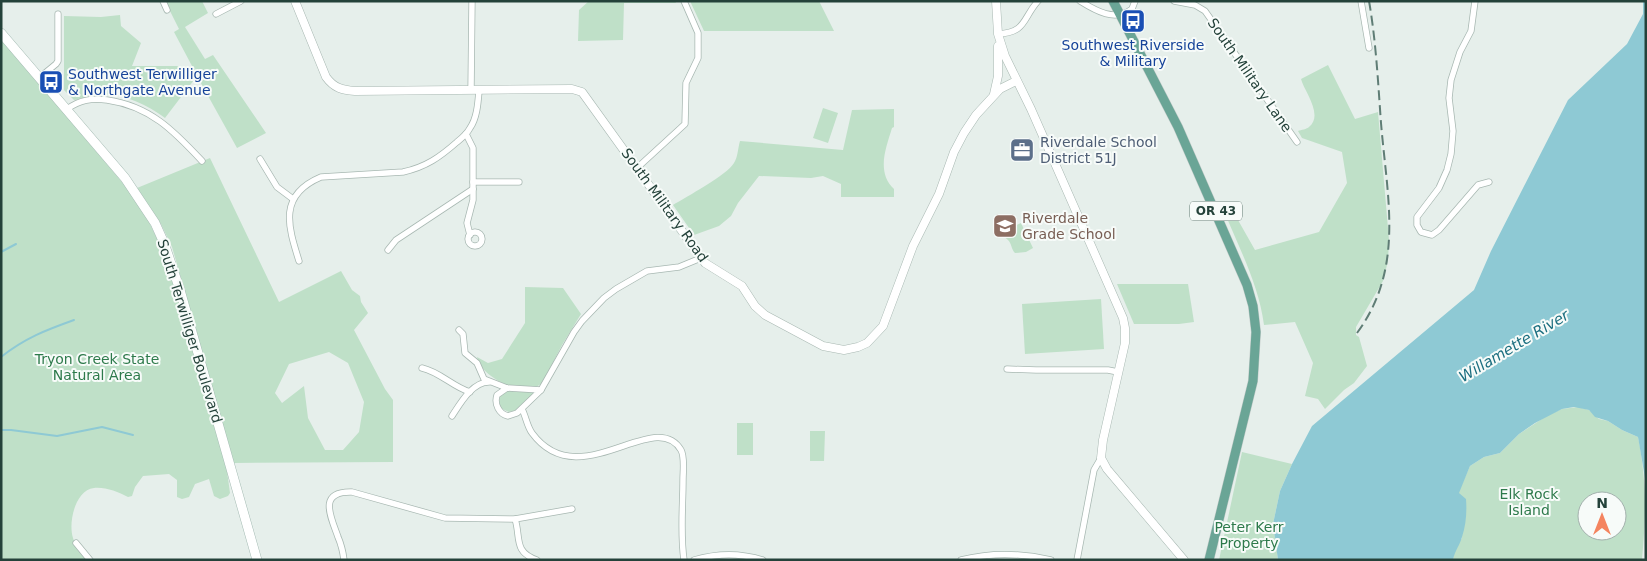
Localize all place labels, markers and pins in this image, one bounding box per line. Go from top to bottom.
bus stop icon: Southwest Riverside & Military [1120,8,1146,34]
place label: Southwest Riverside & Military [1062,37,1204,69]
place label: Southwest Terwilliger & Northgate Avenue [68,66,217,98]
bus stop icon: Southwest Terwilliger & Northgate Avenue [38,69,64,95]
place label: Riverdale School District 51J [1040,134,1157,166]
office icon: Riverdale School District 51J [1009,137,1035,163]
place label: Riverdale Grade School [1022,210,1116,242]
school or university icon: Riverdale Grade School [992,213,1018,239]

